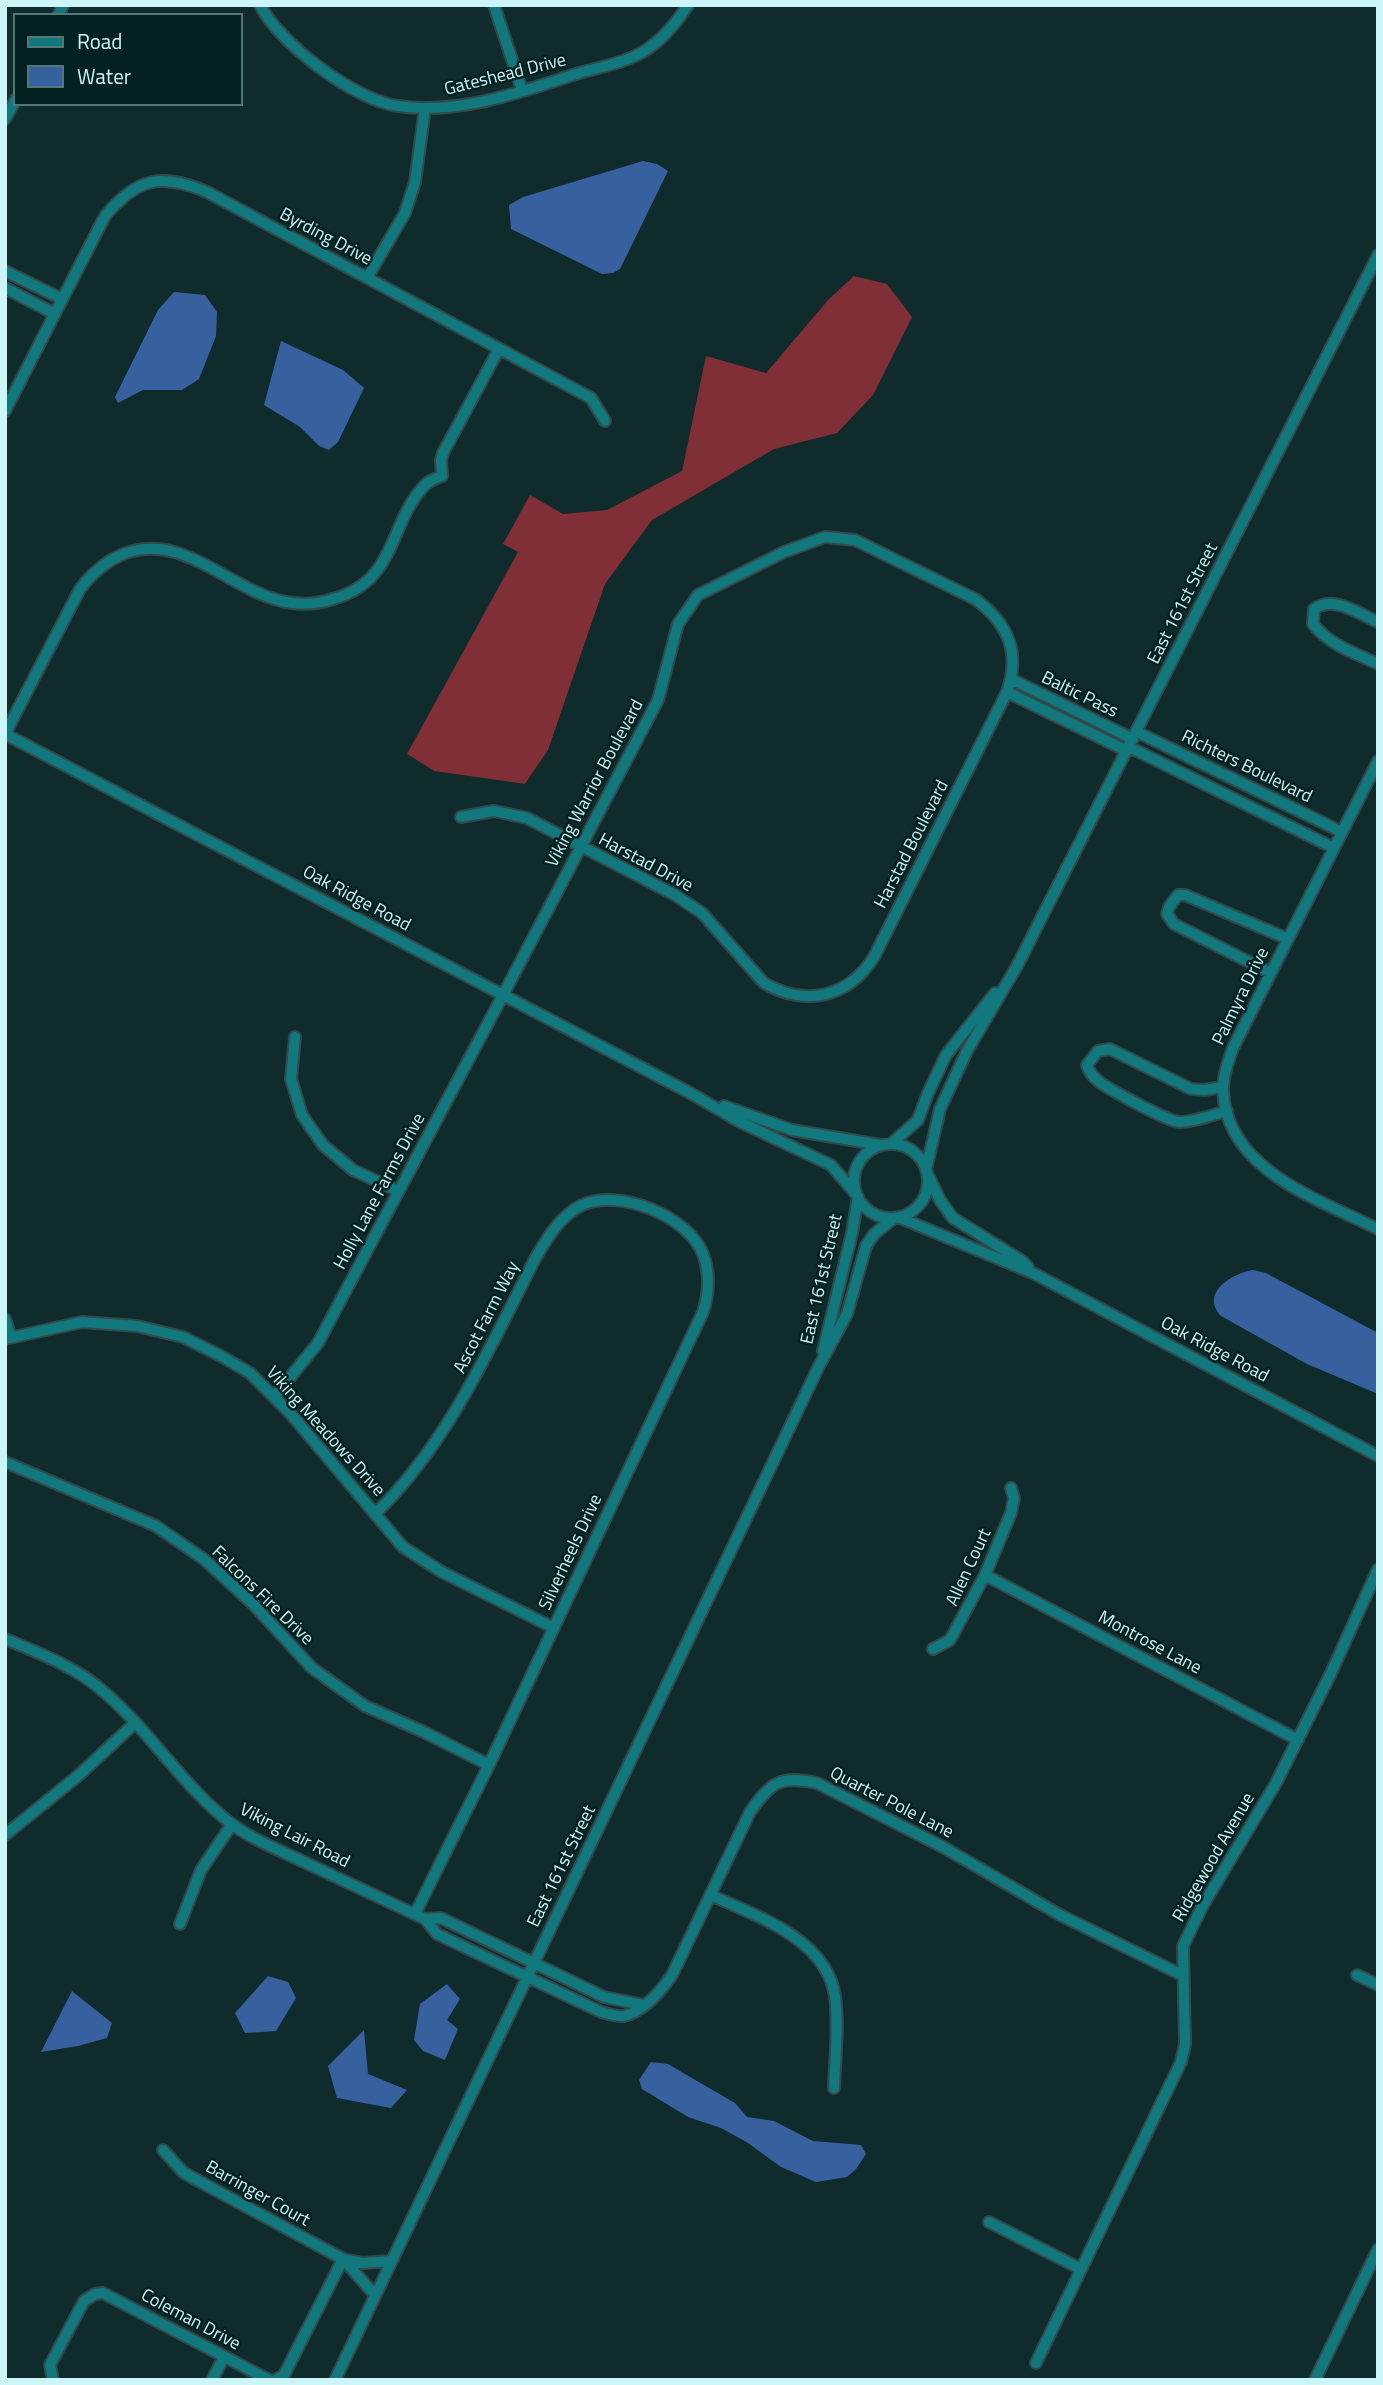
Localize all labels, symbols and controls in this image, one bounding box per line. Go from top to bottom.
legend [14,14,242,105]
text: Road [77,25,122,57]
street label: Gateshead Drive [441,45,569,102]
text: Water [77,60,131,92]
street label: Byrding Drive [275,200,377,271]
street label: East 161st Street [1139,537,1224,668]
street label: Baltic Pass [1037,663,1123,724]
street label: Viking Warrior Boulevard [538,694,649,872]
street label: Richters Boulevard [1177,722,1317,809]
street label: Harstad Boulevard [867,775,955,913]
street label: Harstad Drive [594,825,698,898]
street label: Oak Ridge Road [298,858,416,937]
street label: Palmyra Drive [1204,942,1275,1049]
street label: Holly Lane Farms Drive [326,1108,431,1274]
street label: East 161st Street [792,1210,849,1347]
street label: Ascot Farm Way [446,1256,526,1378]
street label: Oak Ridge Road [1156,1309,1274,1388]
street label: Viking Meadows Drive [260,1359,392,1502]
street label: Silverheels Drive [531,1489,608,1614]
street label: Allen Court [938,1523,998,1610]
street label: Falcons Fire Drive [206,1539,321,1651]
street label: Montrose Lane [1094,1603,1207,1680]
street label: Quarter Pole Lane [826,1759,959,1844]
street label: Ridgewood Avenue [1165,1787,1261,1926]
street label: Viking Lair Road [235,1795,355,1874]
street label: East 161st Street [519,1800,602,1931]
street label: Barringer Court [201,2153,316,2233]
street label: Coleman Drive [137,2281,246,2356]

